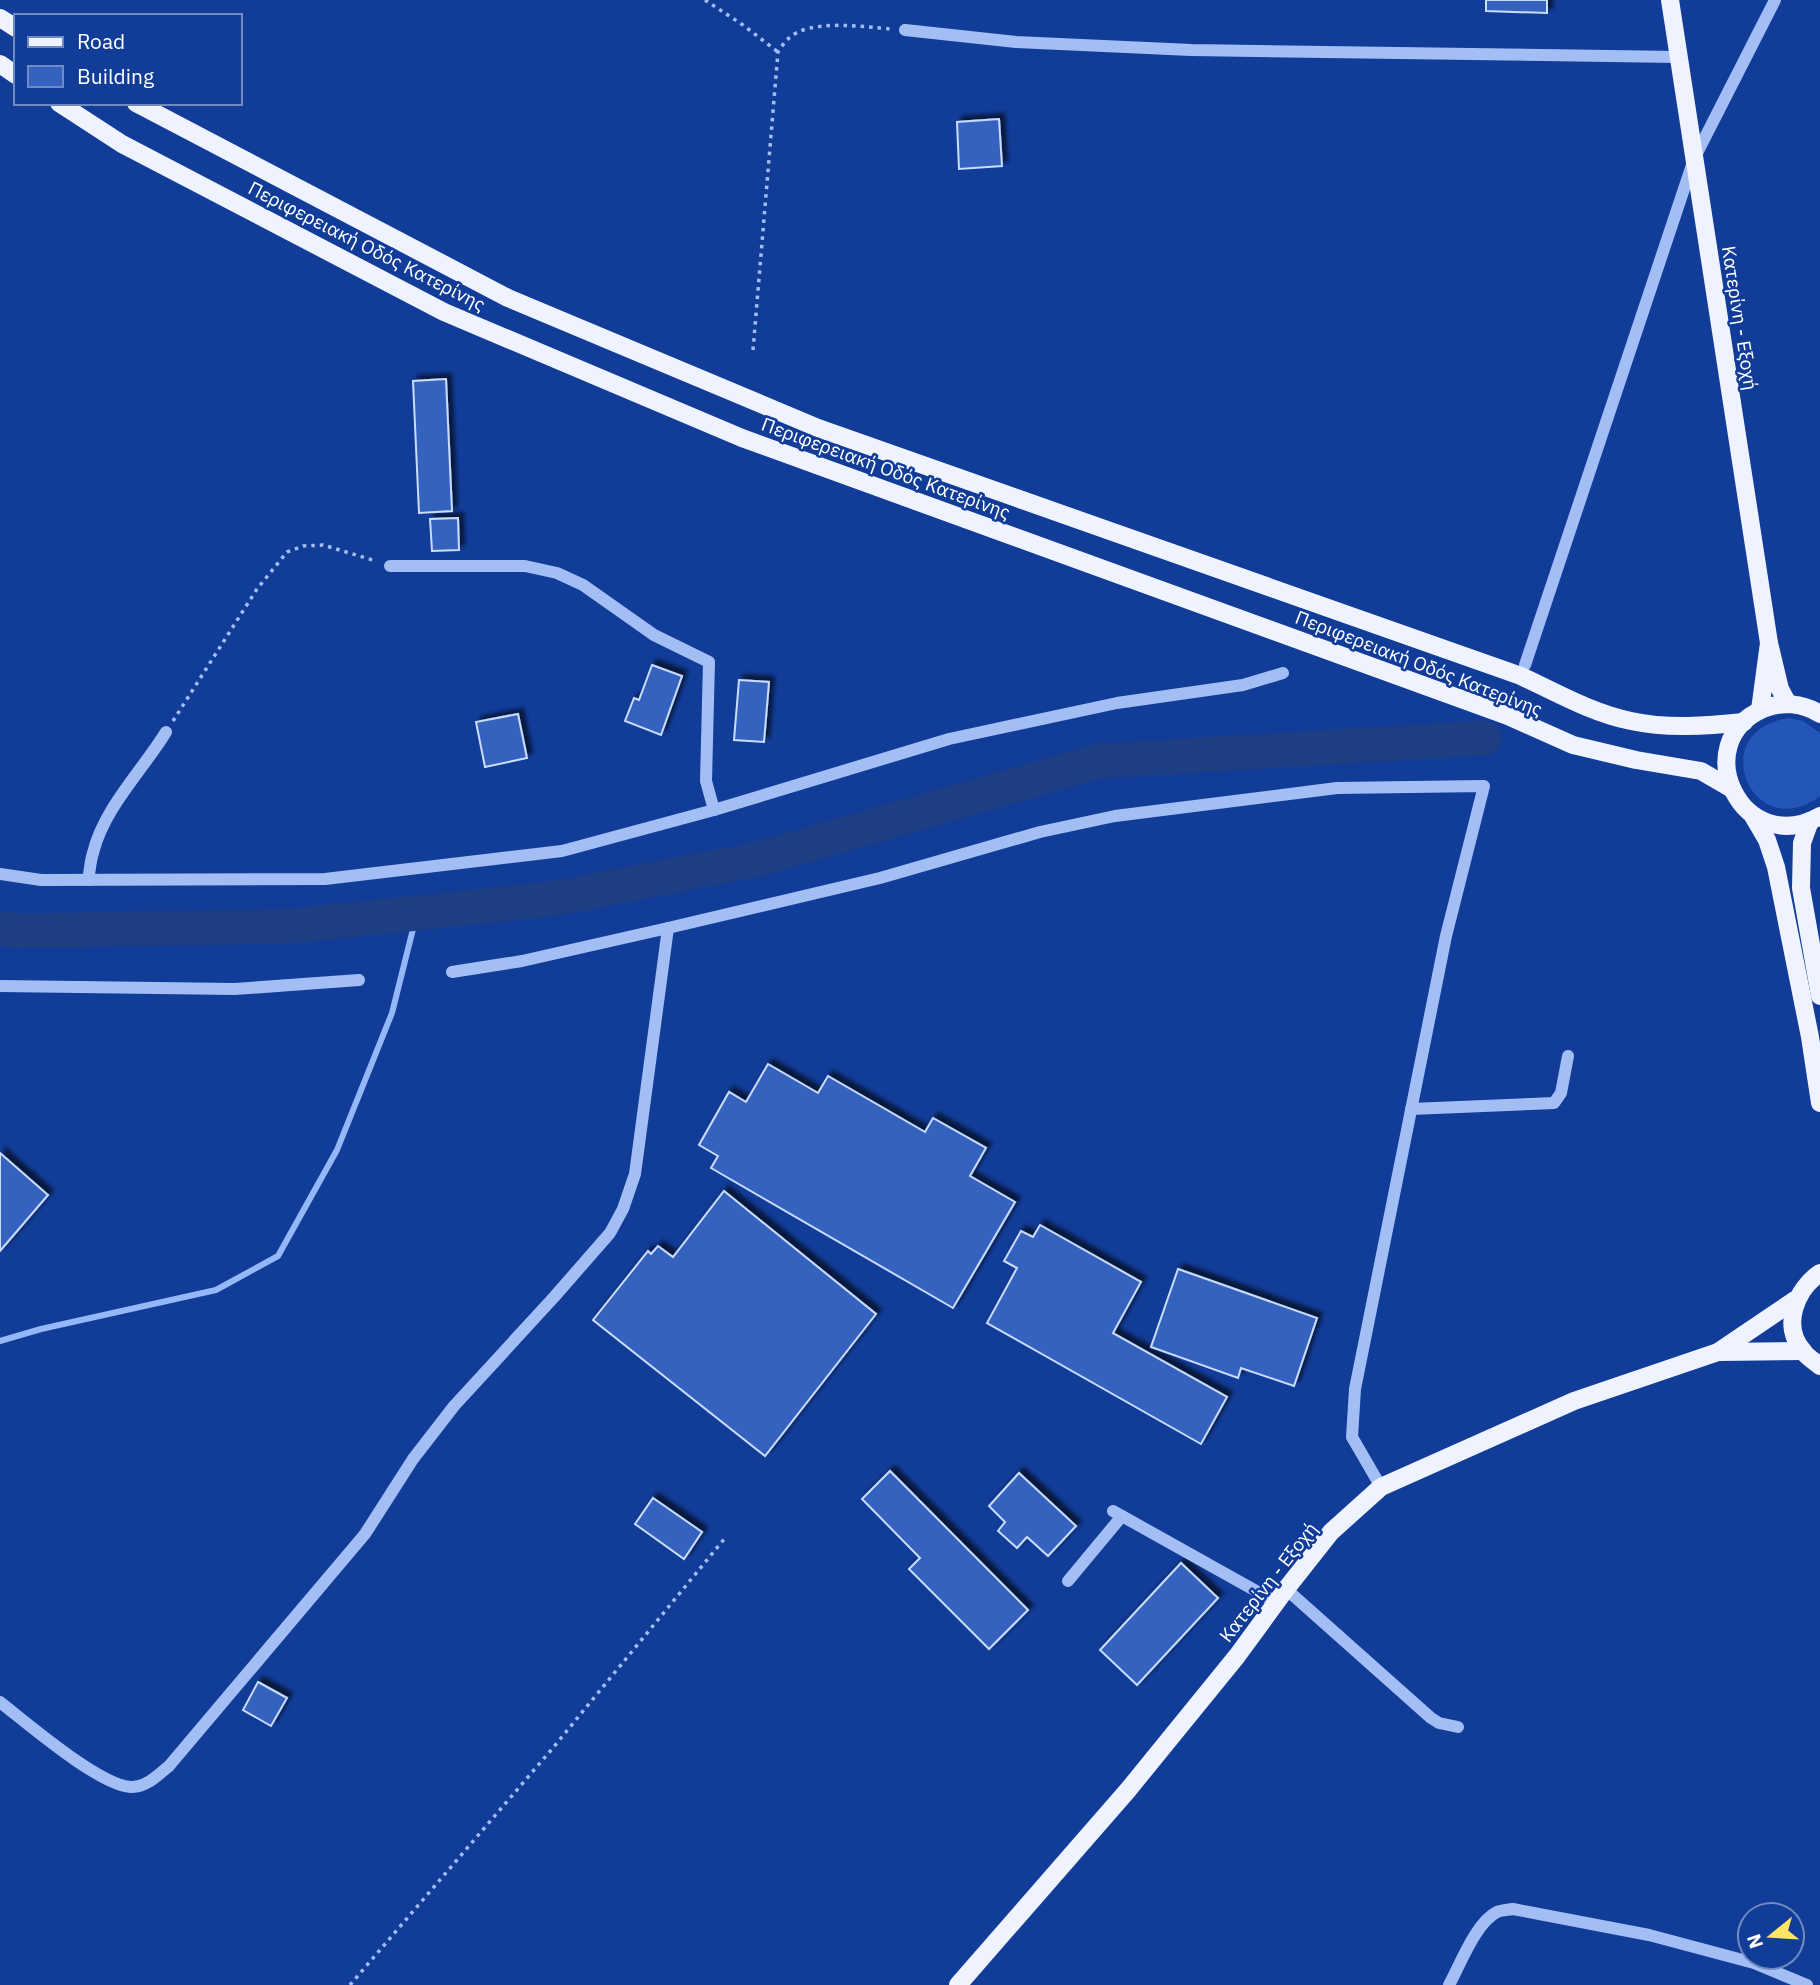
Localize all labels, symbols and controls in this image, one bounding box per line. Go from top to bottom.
legend [14,14,242,105]
text: Road [77,27,125,55]
text: Building [77,62,154,90]
street label: Περιφερειακή Οδός Κατερίνης [244,176,490,316]
street label: Κατερίνη - Εξοχή [1717,244,1763,392]
street label: Περιφερειακή Οδός Κατερίνης [758,412,1014,524]
street label: Περιφερειακή Οδός Κατερίνης [1292,605,1546,721]
street label: Κατερίνη - Εξοχή [1214,1517,1322,1647]
north arrow [1736,1901,1806,1971]
text: N [1741,1931,1768,1952]

